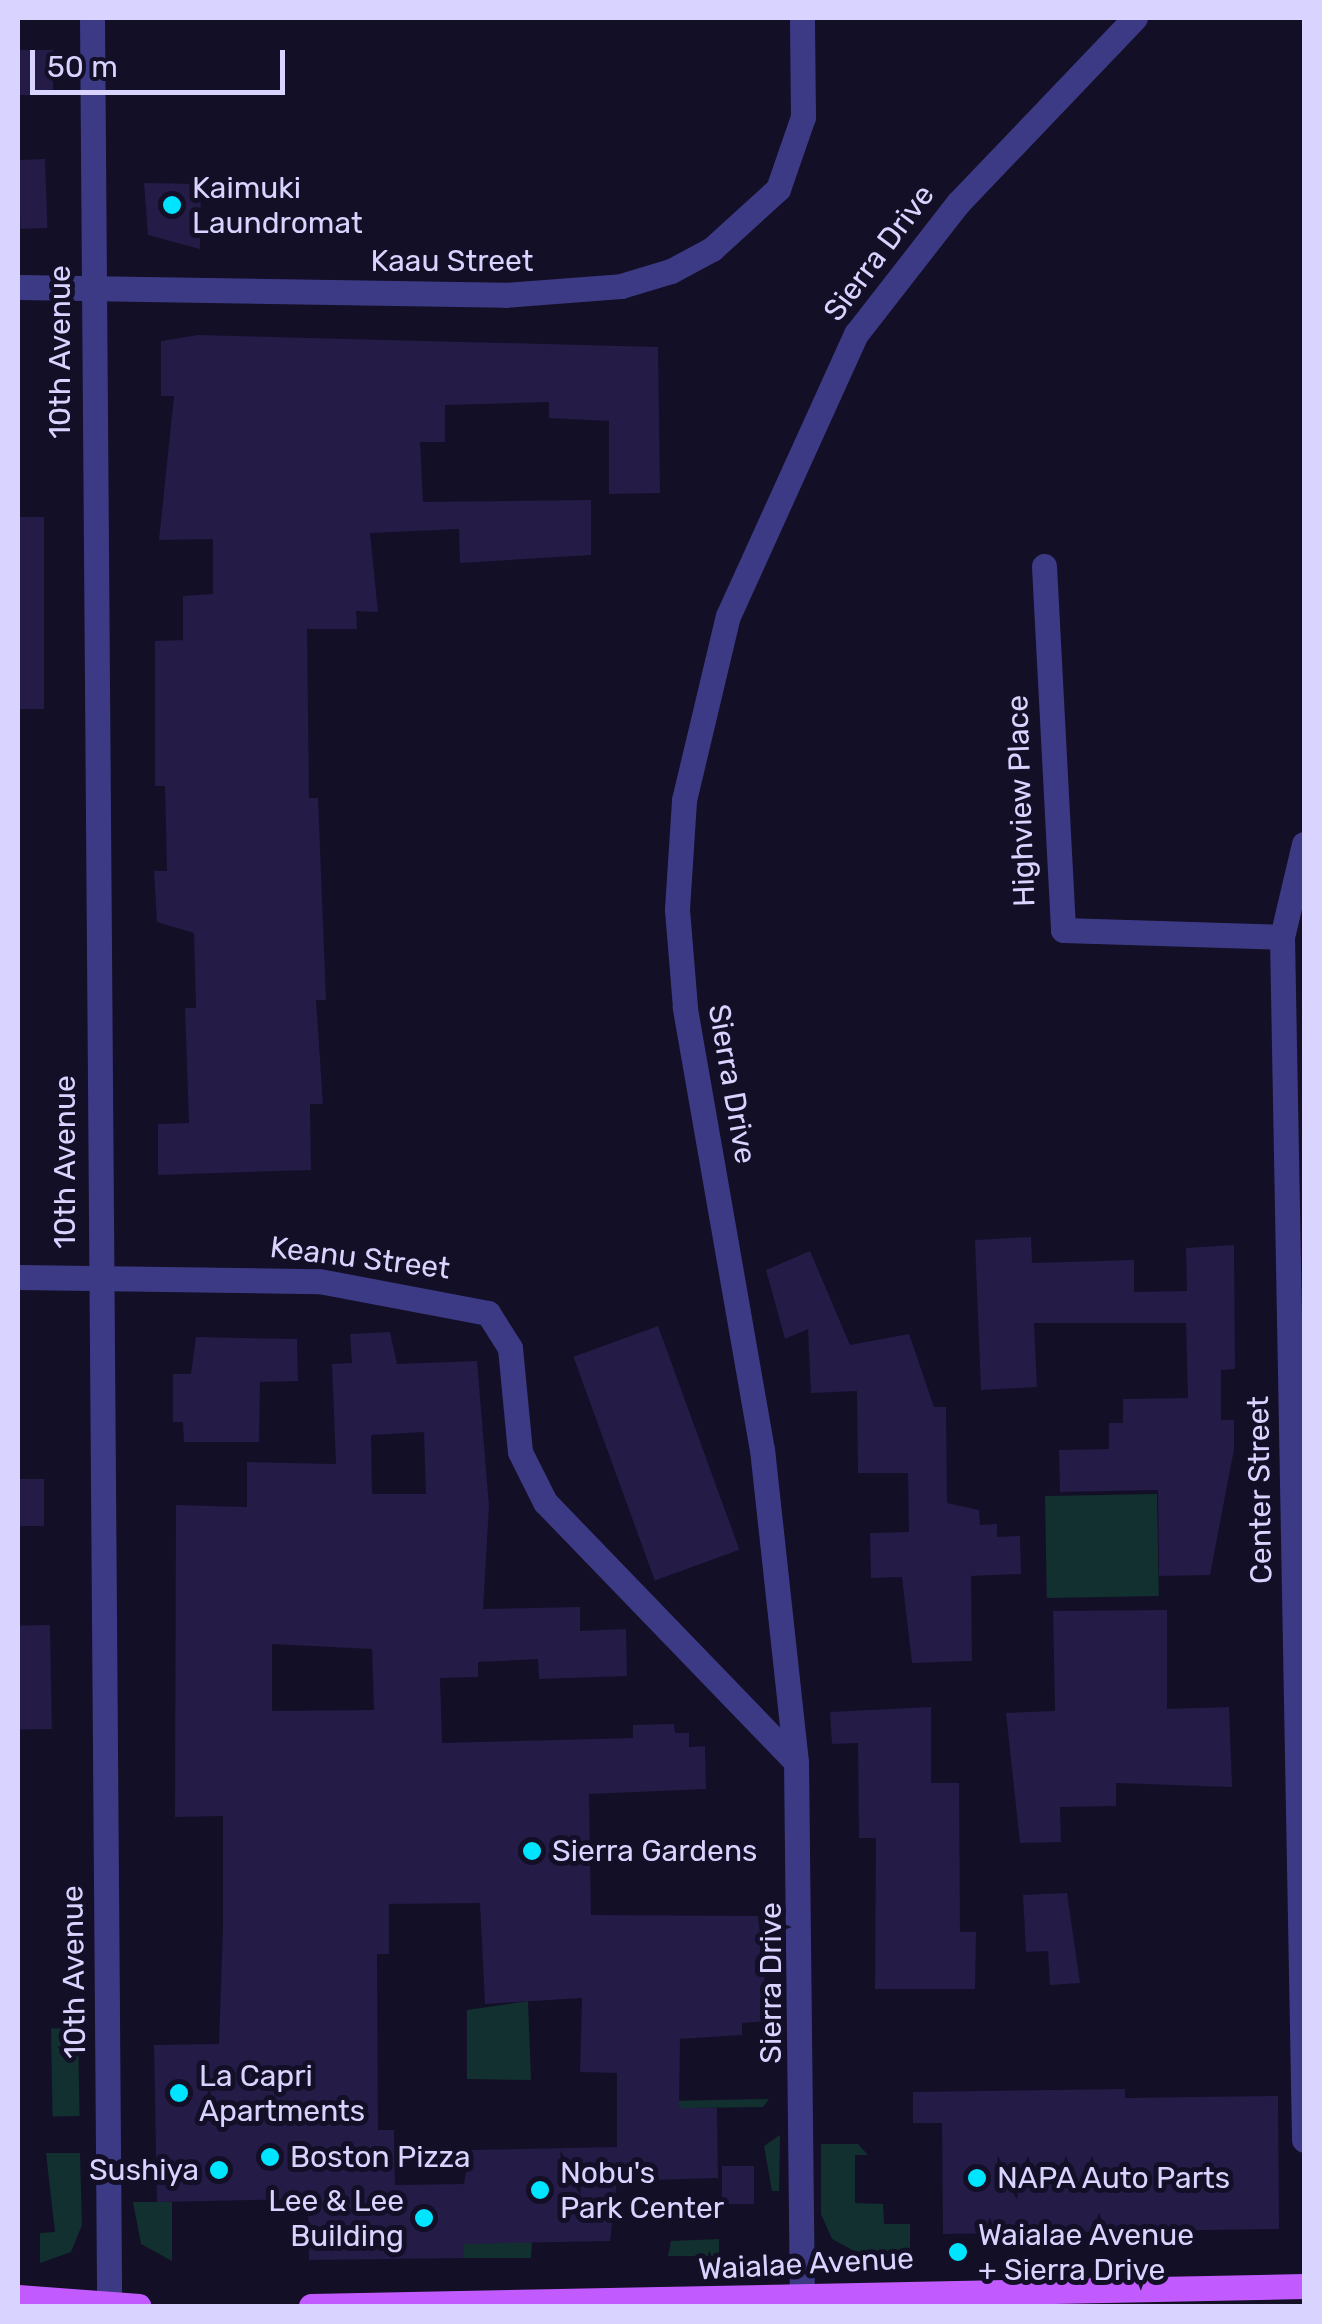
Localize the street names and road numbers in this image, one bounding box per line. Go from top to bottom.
street label: Sierra Drive [816,178,942,328]
street label: Kaau Street [370,243,534,279]
street label: 10th Avenue [42,265,78,439]
street label: Highview Place [999,694,1043,908]
street label: Sierra Drive [700,1001,764,1167]
street label: 10th Avenue [47,1075,83,1249]
street label: Keanu Street [268,1229,452,1287]
street label: Center Street [1240,1395,1280,1585]
street label: 10th Avenue [54,1885,94,2059]
street label: Sierra Drive [753,1902,789,2064]
street label: Waialae Avenue [697,2240,915,2288]

